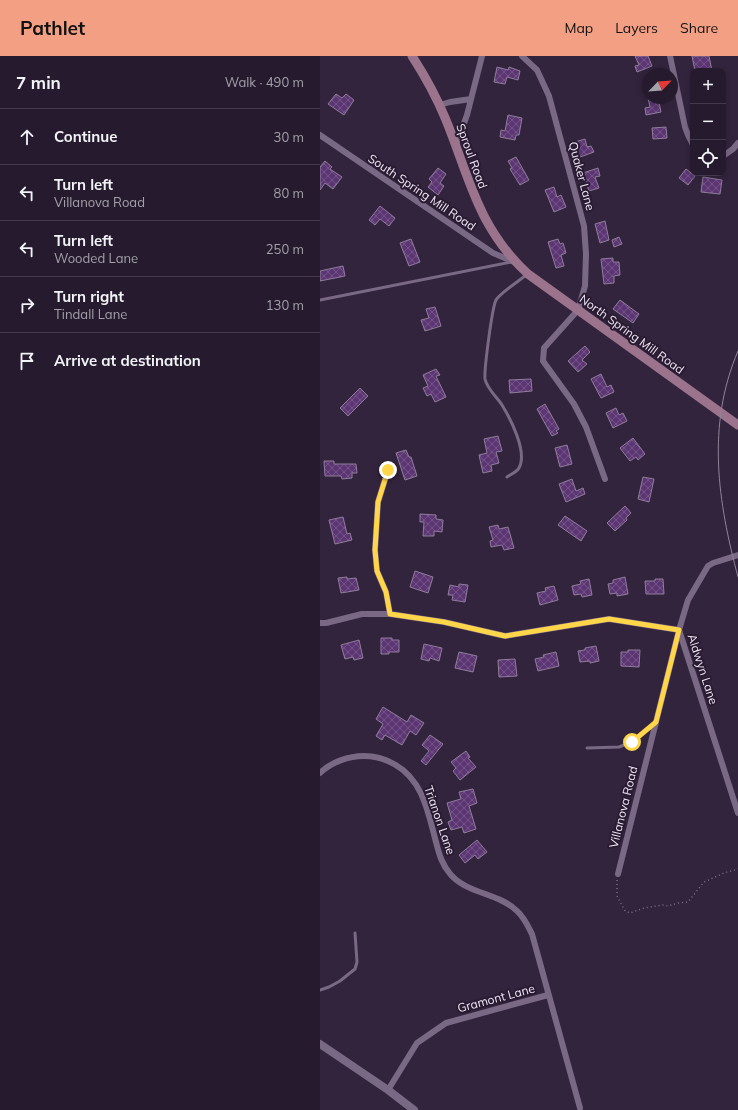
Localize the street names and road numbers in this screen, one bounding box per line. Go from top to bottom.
street label: Sproul Road [453,121,491,191]
street label: Quaker Lane [566,140,598,212]
street label: South Spring Mill Road [365,150,479,234]
street label: North Spring Mill Road [577,291,687,377]
street label: Aldwyn Lane [685,632,721,706]
street label: Villanova Road [606,764,640,850]
street label: Trianon Lane [421,783,459,857]
street label: Gramont Lane [456,980,536,1016]

